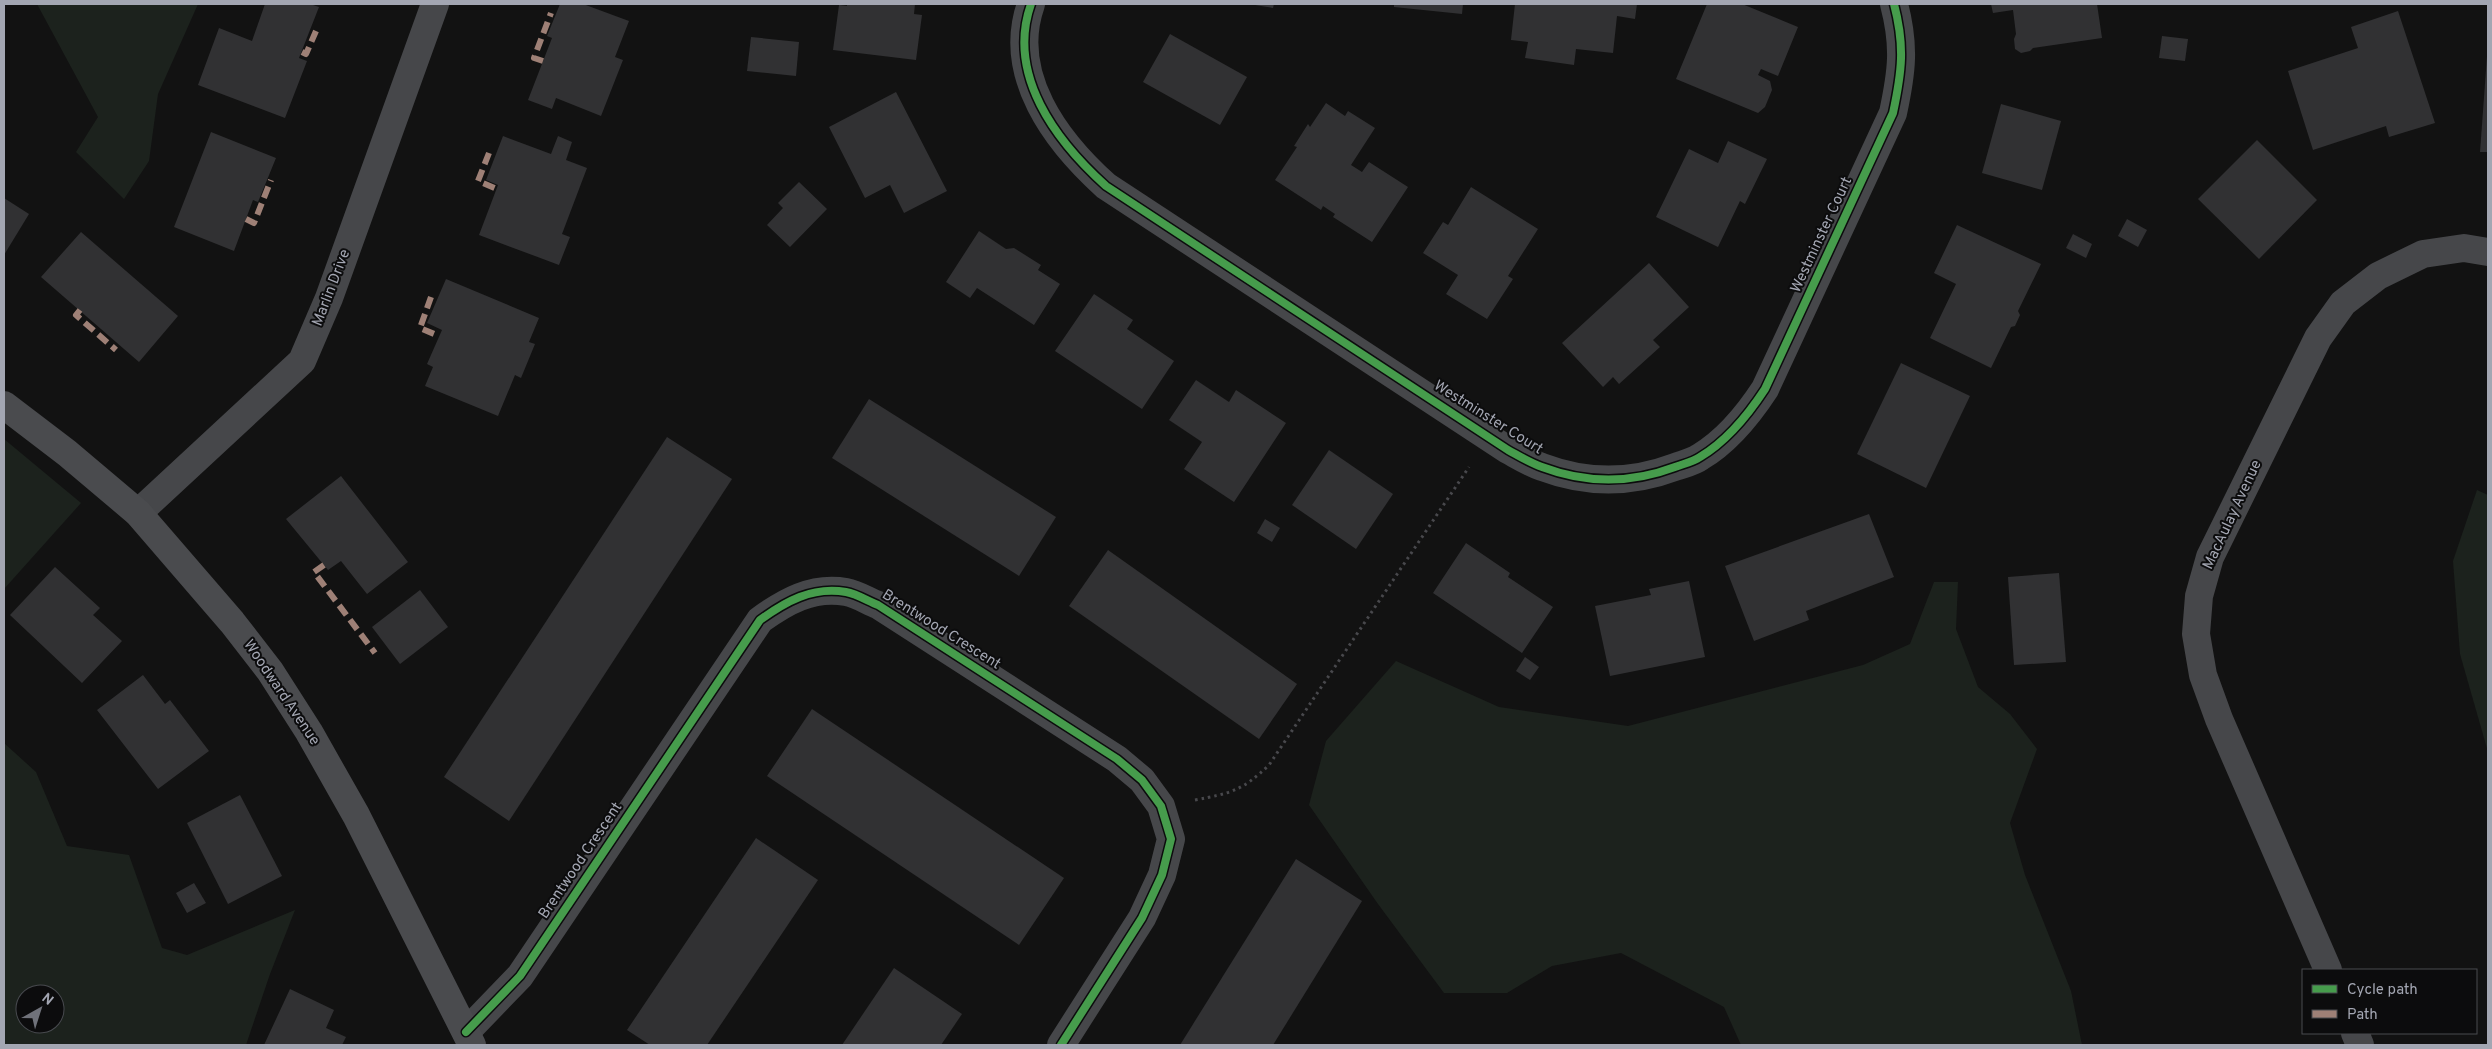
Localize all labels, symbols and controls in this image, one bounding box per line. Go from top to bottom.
street label: Westminster Court [1787,174,1857,296]
street label: Marlin Drive [309,247,355,329]
street label: Westminster Court [1430,377,1546,459]
street label: MacAulay Avenue [2199,457,2267,573]
street label: Brentwood Crescent [878,586,1004,674]
street label: Woodward Avenue [239,636,323,750]
street label: Brentwood Crescent [535,799,627,923]
legend [2302,969,2477,1034]
text: Cycle path [2347,981,2418,1000]
north arrow [15,984,65,1034]
text: N [38,990,56,1010]
text: Path [2347,1006,2378,1025]

